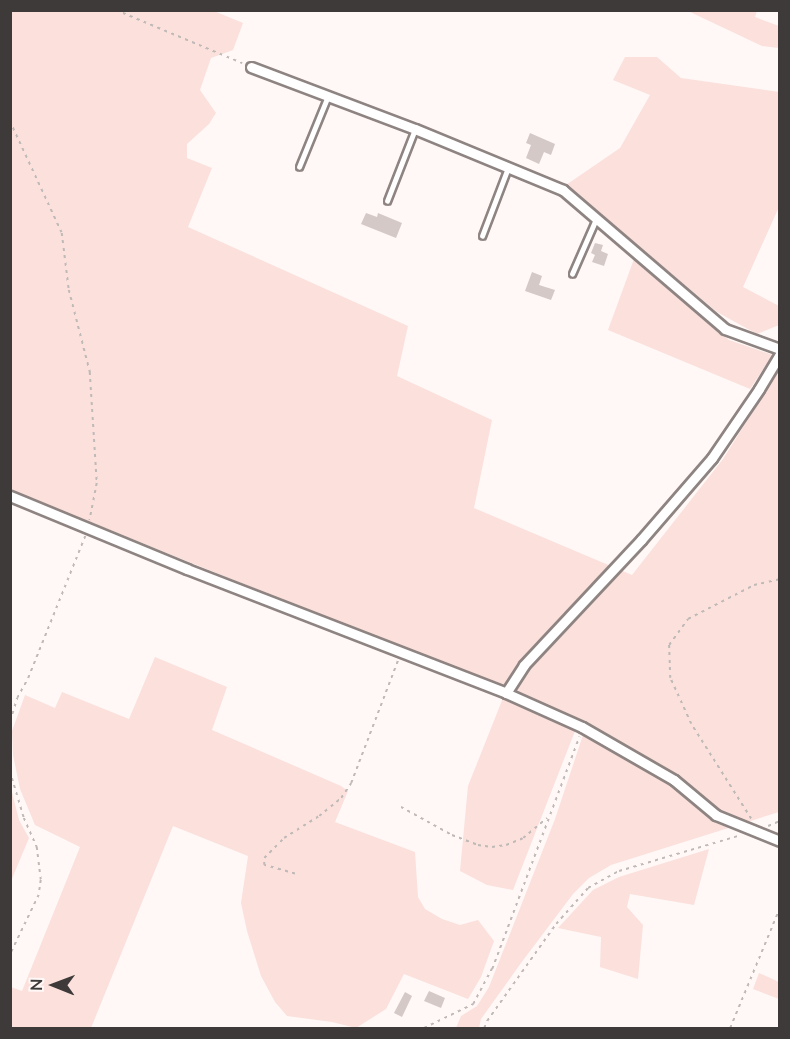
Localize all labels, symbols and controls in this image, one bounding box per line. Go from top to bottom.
north arrow [24,955,84,1015]
text: N [26,978,45,991]

